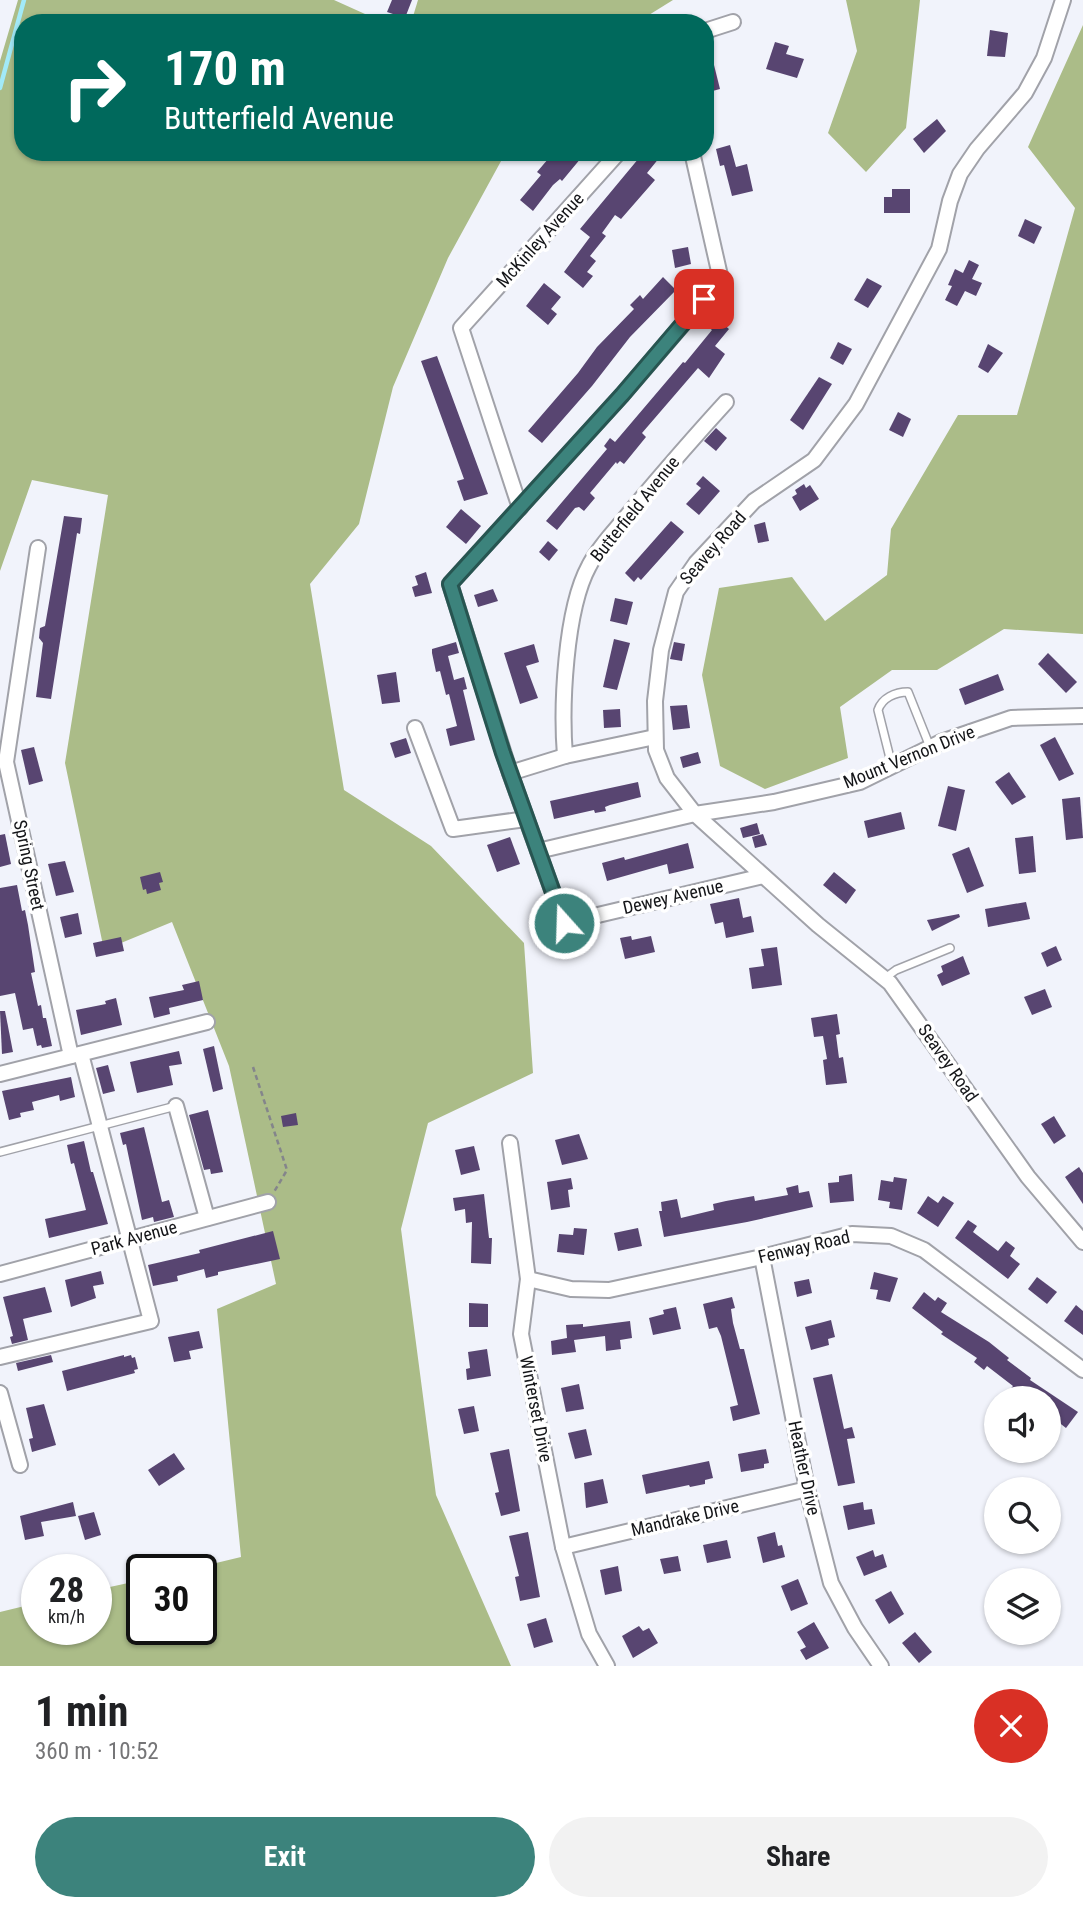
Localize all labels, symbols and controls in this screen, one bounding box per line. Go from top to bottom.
text: 170 m [164,40,286,97]
icon: right [49,42,140,133]
text: Butterfield Avenue [164,99,394,137]
street label: McKinley Avenue [492,188,588,291]
pin [674,269,734,329]
icon: arrive [685,280,723,318]
street label: Butterfield Avenue [586,452,683,566]
street label: Seavey Road [675,507,750,589]
street label: Mount Vernon Drive [840,721,977,792]
street label: Spring Street [10,818,49,912]
street label: Dewey Avenue [621,875,725,918]
position arrow [527,886,601,960]
street label: Seavey Road [914,1020,983,1106]
street label: Park Avenue [89,1216,179,1259]
street label: Fenway Road [756,1226,852,1267]
street label: Winterset Drive [516,1354,557,1464]
map controls [984,1386,1061,1645]
button: sound [984,1386,1061,1463]
street label: Heather Drive [784,1419,825,1517]
button: search [984,1477,1061,1554]
street label: Mandrake Drive [629,1495,741,1540]
speed limit sign: 30 [126,1554,217,1645]
button: layers [984,1568,1061,1645]
text: 28 [49,1570,84,1611]
text: km/h [48,1606,85,1627]
text: 1 min [35,1687,128,1736]
button: close [974,1689,1048,1763]
text: 360 m · 10:52 [35,1738,159,1765]
button: Exit [35,1817,535,1897]
button: Share [549,1817,1048,1897]

